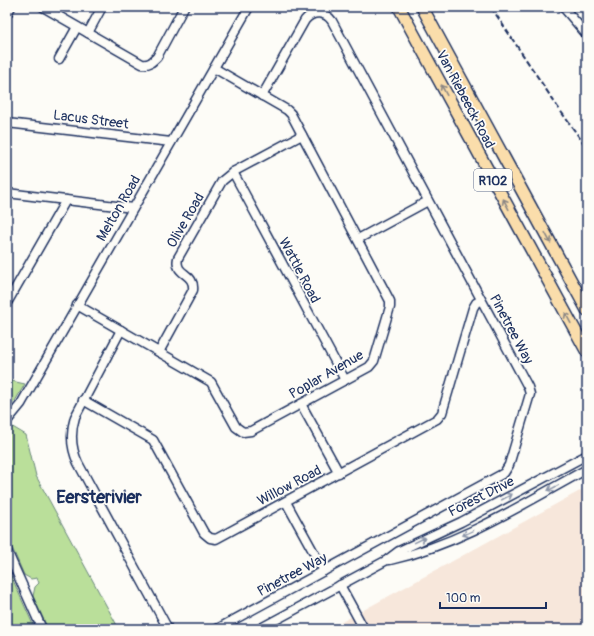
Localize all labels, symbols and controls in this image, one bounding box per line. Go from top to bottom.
street label: Van Riebeeck Road [433,47,499,151]
one-way arrow [439,84,447,96]
street label: Lacus Street [52,106,130,133]
road number: R102 [474,169,512,191]
street label: Melton Road [93,172,144,244]
street label: Olive Road [163,190,208,251]
one-way arrow [501,198,509,210]
one-way arrow [545,232,552,244]
street label: Wattle Road [275,235,324,306]
street label: Pinetree Way [486,291,537,367]
one-way arrow [564,312,572,324]
street label: Poplar Avenue [286,346,366,403]
street label: Willow Road [254,461,324,509]
street label: Forest Drive [445,473,517,520]
one-way arrow [547,484,559,492]
district label: Eersterivier [56,486,142,509]
one-way arrow [501,492,513,500]
one-way arrow [463,530,475,537]
one-way arrow [414,536,426,544]
street label: Pinetree Way [254,549,330,600]
scale bar [440,584,546,610]
text: 100 m [446,591,481,606]

